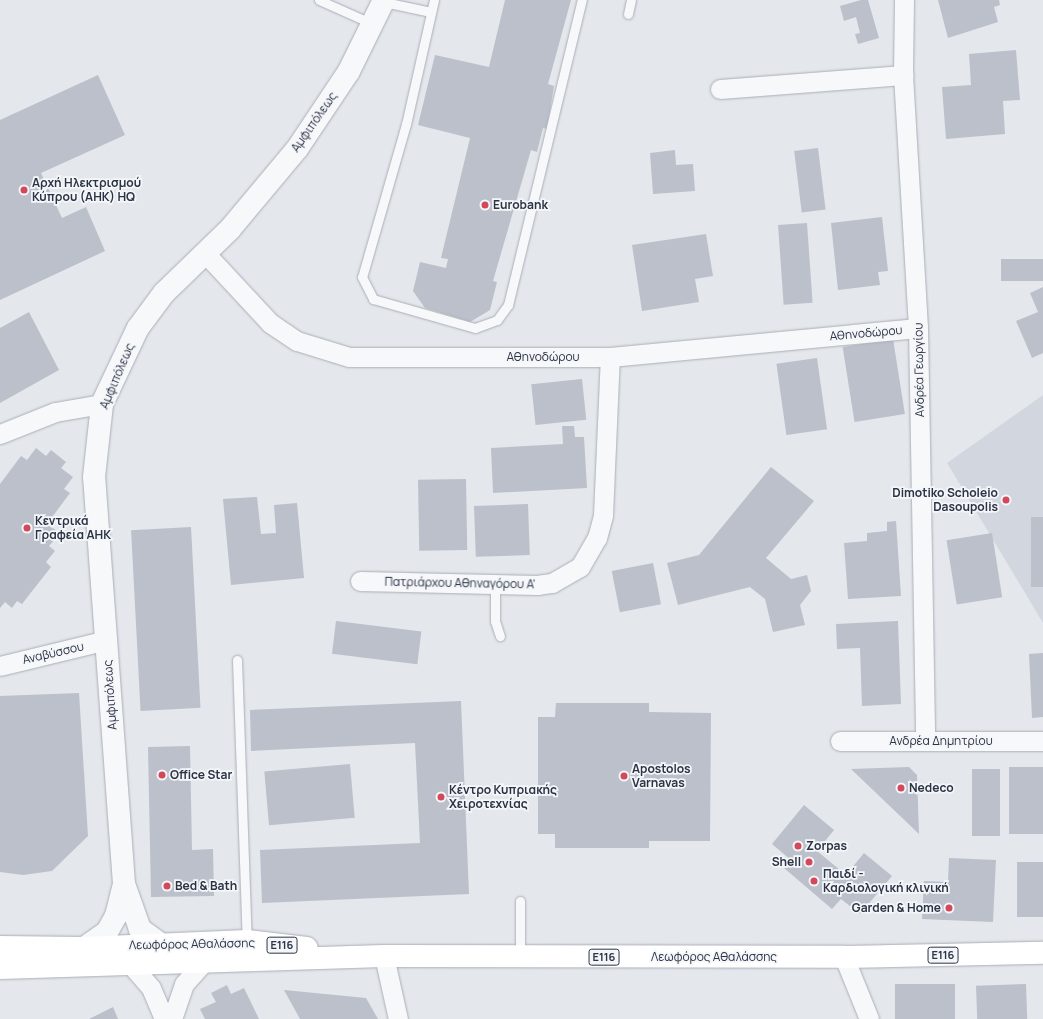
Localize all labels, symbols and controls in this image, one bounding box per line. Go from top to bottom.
street label: Αμφιπόλεως [288,89,340,155]
place label: Αρχή Ηλεκτρισμού Κύπρου (ΑΗΚ) HQ [32,176,141,204]
marker: Αρχή Ηλεκτρισμού Κύπρου (ΑΗΚ) HQ [19,185,29,195]
place label: Eurobank [493,198,548,212]
marker: Eurobank [480,200,490,210]
street label: Αθηνοδώρου [829,323,903,343]
street label: Ανδρέα Γεωργίου [911,323,927,417]
street label: Αμφιπόλεως [97,341,137,411]
street label: Αθηνοδώρου [507,350,579,364]
place label: Dimotiko Scholeio Dasoupolis [892,486,998,514]
marker: Dimotiko Scholeio Dasoupolis [1001,495,1011,505]
place label: Κεντρικά Γραφεία ΑΗΚ [35,514,111,542]
marker: Κεντρικά Γραφεία ΑΗΚ [22,523,32,533]
street label: Πατριάρχου Αθηναγόρου Α' [384,574,536,592]
street label: Αναβύσσου [21,639,85,667]
street label: Αμφιπόλεως [100,660,120,730]
street label: Ανδρέα Δημητρίου [889,734,993,748]
place label: Apostolos Varnavas [632,762,691,790]
place label: Office Star [170,768,232,782]
marker: Office Star [157,770,167,780]
marker: Apostolos Varnavas [619,771,629,781]
place label: Nedeco [909,781,954,795]
place label: Κέντρο Κυπριακής Χειροτεχνίας [449,783,557,811]
marker: Nedeco [896,783,906,793]
marker: Κέντρο Κυπριακής Χειροτεχνίας [436,792,446,802]
place label: Zorpas [806,839,847,853]
marker: Zorpas [793,841,803,851]
place label: Shell [772,855,801,869]
marker: Shell [804,857,814,867]
place label: Παιδί - Καρδιολογική κλινική [823,867,949,895]
marker: Παιδί - Καρδιολογική κλινική [808,875,820,887]
place label: Bed & Bath [175,879,237,893]
marker: Bed & Bath [162,881,172,891]
place label: Garden & Home [852,901,941,915]
marker: Garden & Home [944,903,954,913]
street label: Λεωφόρος Αθαλάσσης [129,936,255,952]
road number: E116 [266,936,298,954]
road number: E116 [927,946,959,964]
road number: E116 [588,948,620,966]
street label: Λεωφόρος Αθαλάσσης [651,950,777,964]

